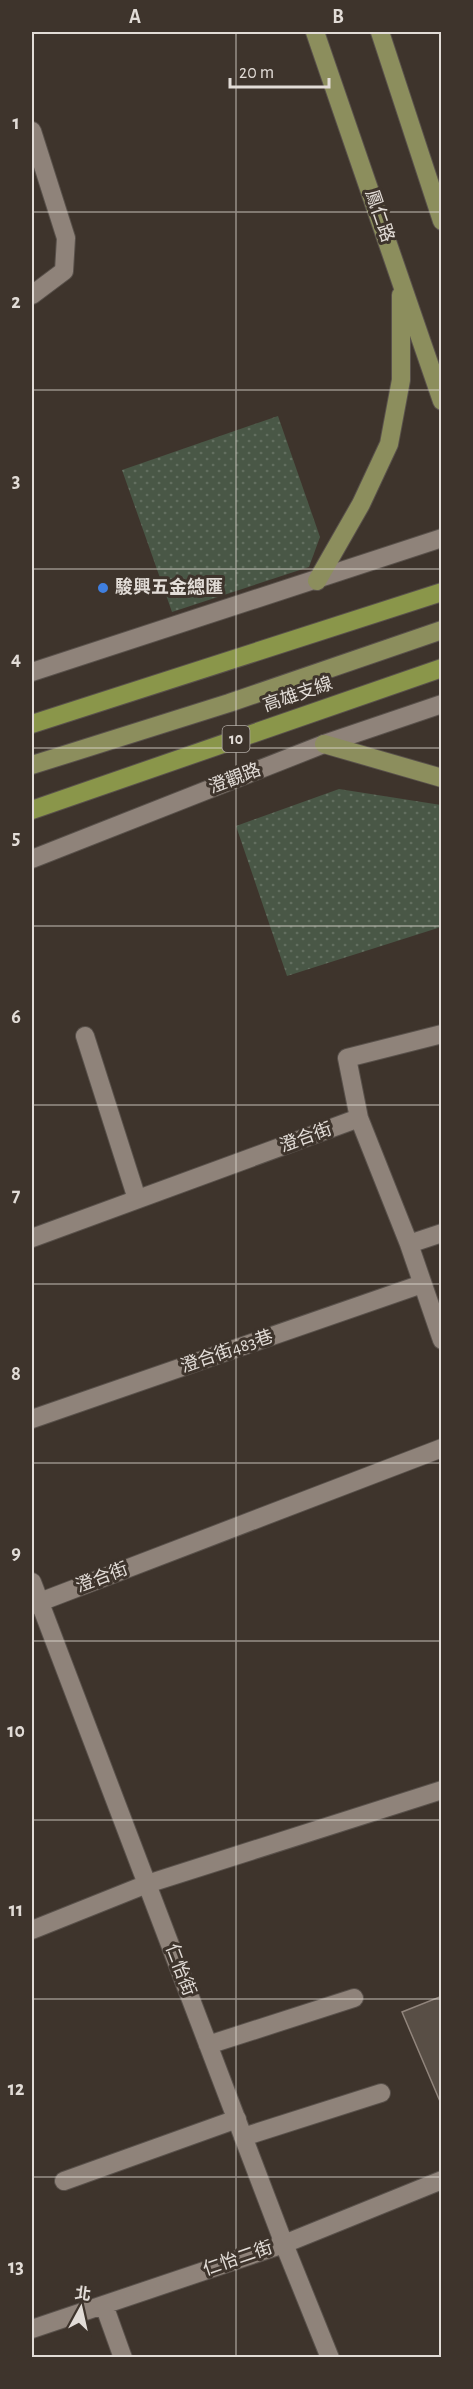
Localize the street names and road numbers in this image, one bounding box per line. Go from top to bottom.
street label: 鳳仁路 [362,187,398,244]
street label: 高雄支線 [260,673,335,715]
road number: 10 [222,726,250,752]
street label: 澄觀路 [206,759,263,797]
street label: 澄合街 [277,1118,334,1156]
street label: 澄合街483巷 [178,1326,276,1376]
street label: 澄合街 [73,1558,130,1596]
street label: 仁怡街 [162,1941,200,1998]
street label: 仁怡二街 [200,2237,275,2279]

